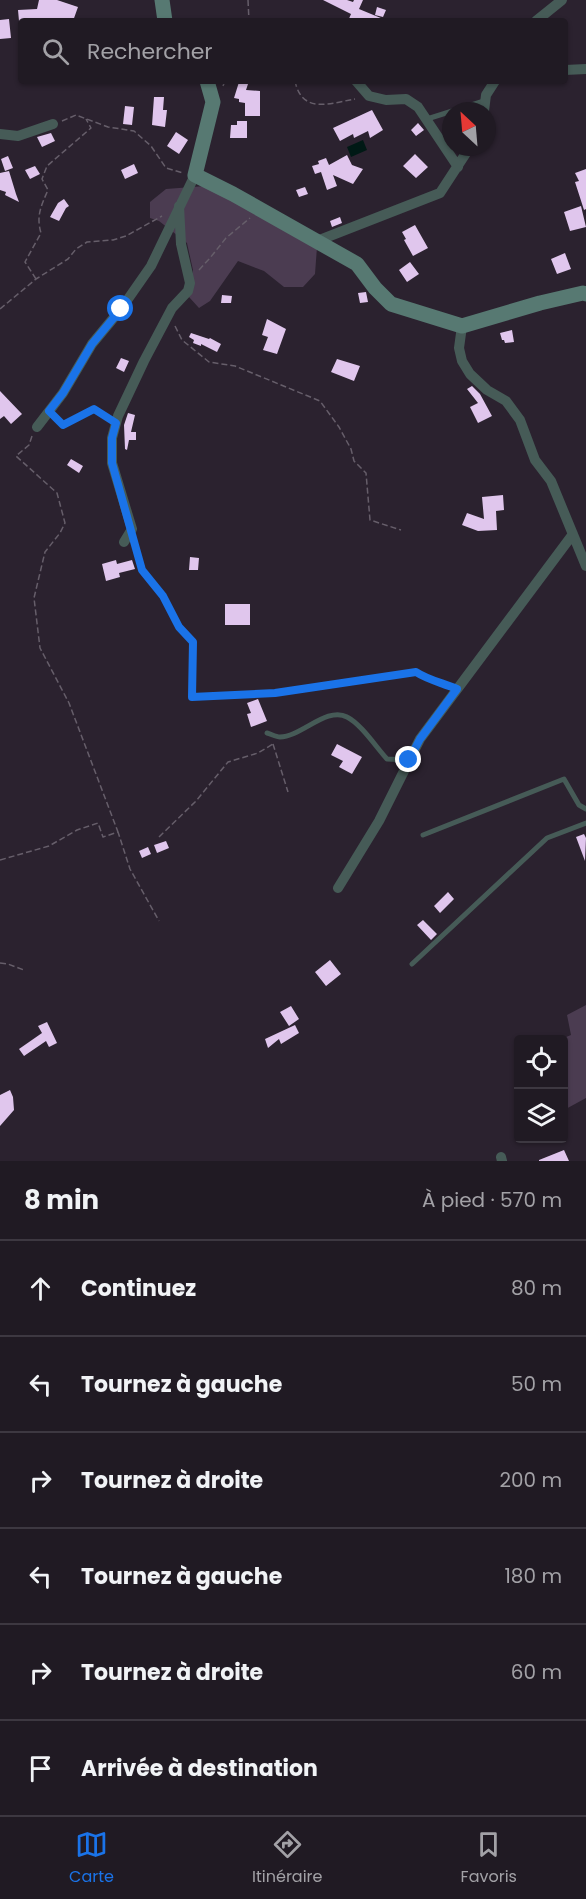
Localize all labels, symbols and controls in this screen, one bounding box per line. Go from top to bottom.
search box [18,18,568,84]
icon: search [39,35,72,68]
text: Rechercher [87,36,213,67]
north arrow [442,102,496,156]
route start [107,295,133,321]
route end [395,746,421,772]
map controls [514,1035,568,1143]
button: locate [514,1035,568,1089]
button: layers [514,1089,568,1143]
text: 8 min [24,1182,99,1218]
text: À pied · 570 m [422,1186,562,1214]
icon: ahead [24,1272,57,1305]
text: Continuez [81,1273,196,1304]
text: 80 m [511,1274,562,1302]
icon: left [24,1368,57,1401]
text: Tournez à gauche [81,1369,282,1400]
text: 50 m [511,1370,562,1398]
icon: right [24,1464,57,1497]
text: Tournez à droite [81,1465,263,1496]
text: 200 m [499,1466,562,1494]
icon: left [24,1560,57,1593]
text: Tournez à gauche [81,1561,282,1592]
text: 180 m [504,1562,562,1590]
icon: right [24,1656,57,1689]
text: Tournez à droite [81,1657,263,1688]
text: 60 m [511,1658,562,1686]
icon: arrive [24,1752,57,1785]
text: Arrivée à destination [81,1753,318,1784]
tab: Carte [69,1828,114,1889]
tab: Itinéraire [252,1828,323,1889]
tab: Favoris [461,1828,517,1889]

